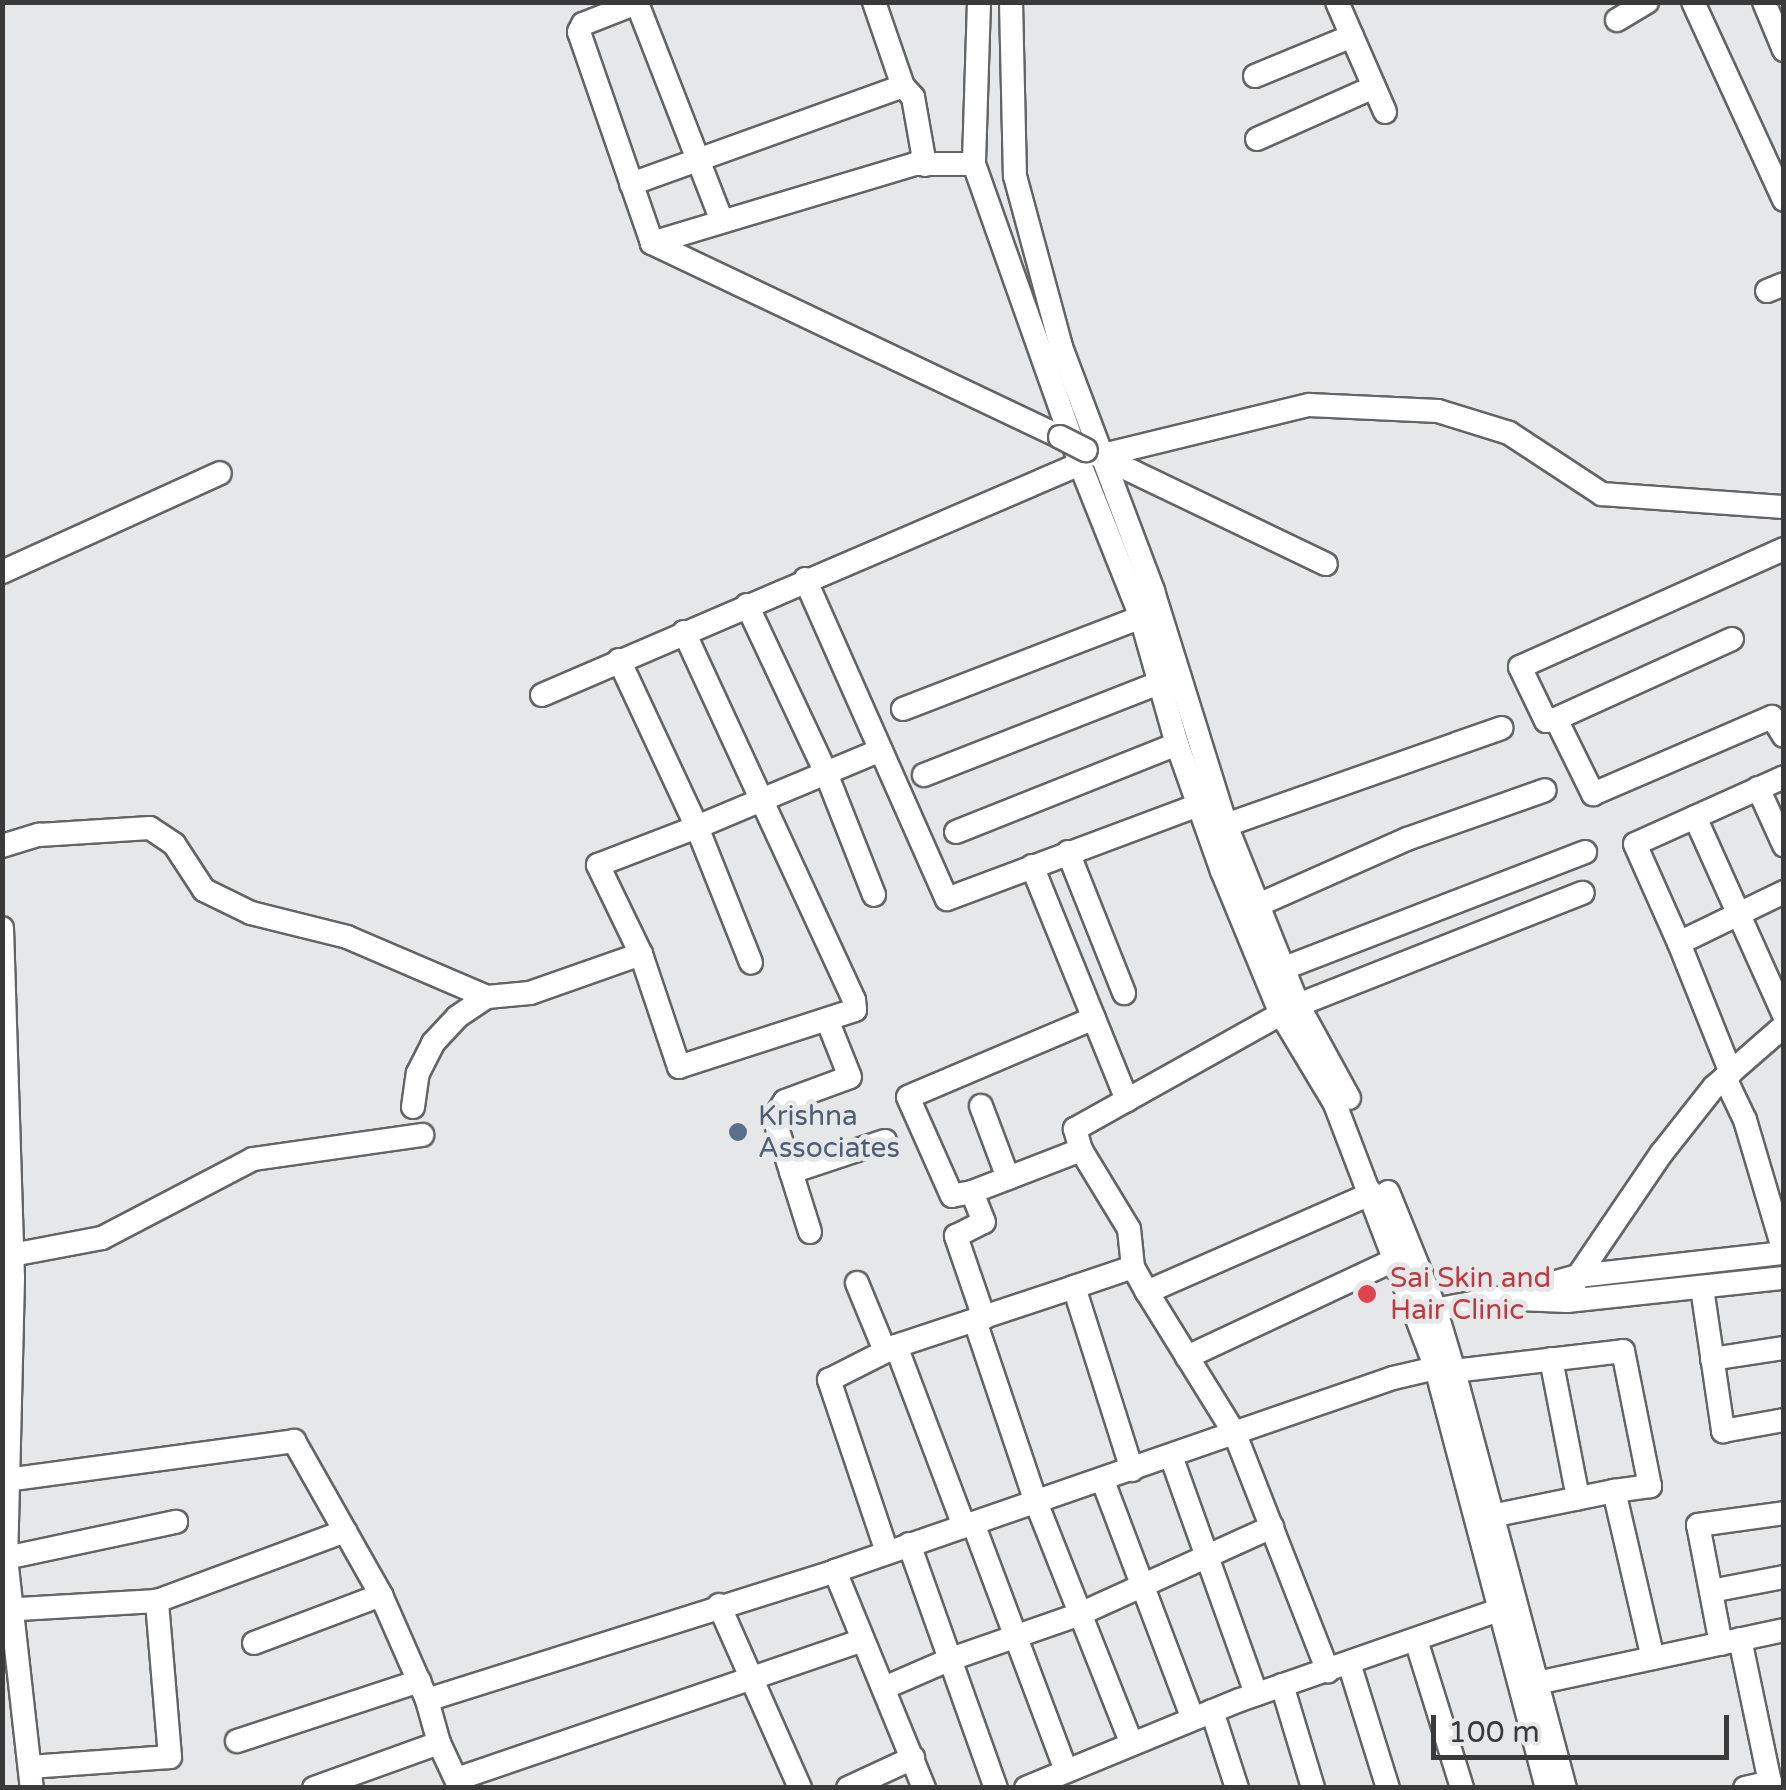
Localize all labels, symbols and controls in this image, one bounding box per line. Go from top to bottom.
place label: Krishna Associates [758,1099,900,1165]
marker: Krishna Associates [727,1121,749,1143]
place label: Sai Skin and Hair Clinic [1390,1261,1551,1327]
marker: Sai Skin and Hair Clinic [1354,1281,1380,1307]
scale bar [1436,1695,1734,1757]
text: 100 m [1448,1714,1540,1751]

